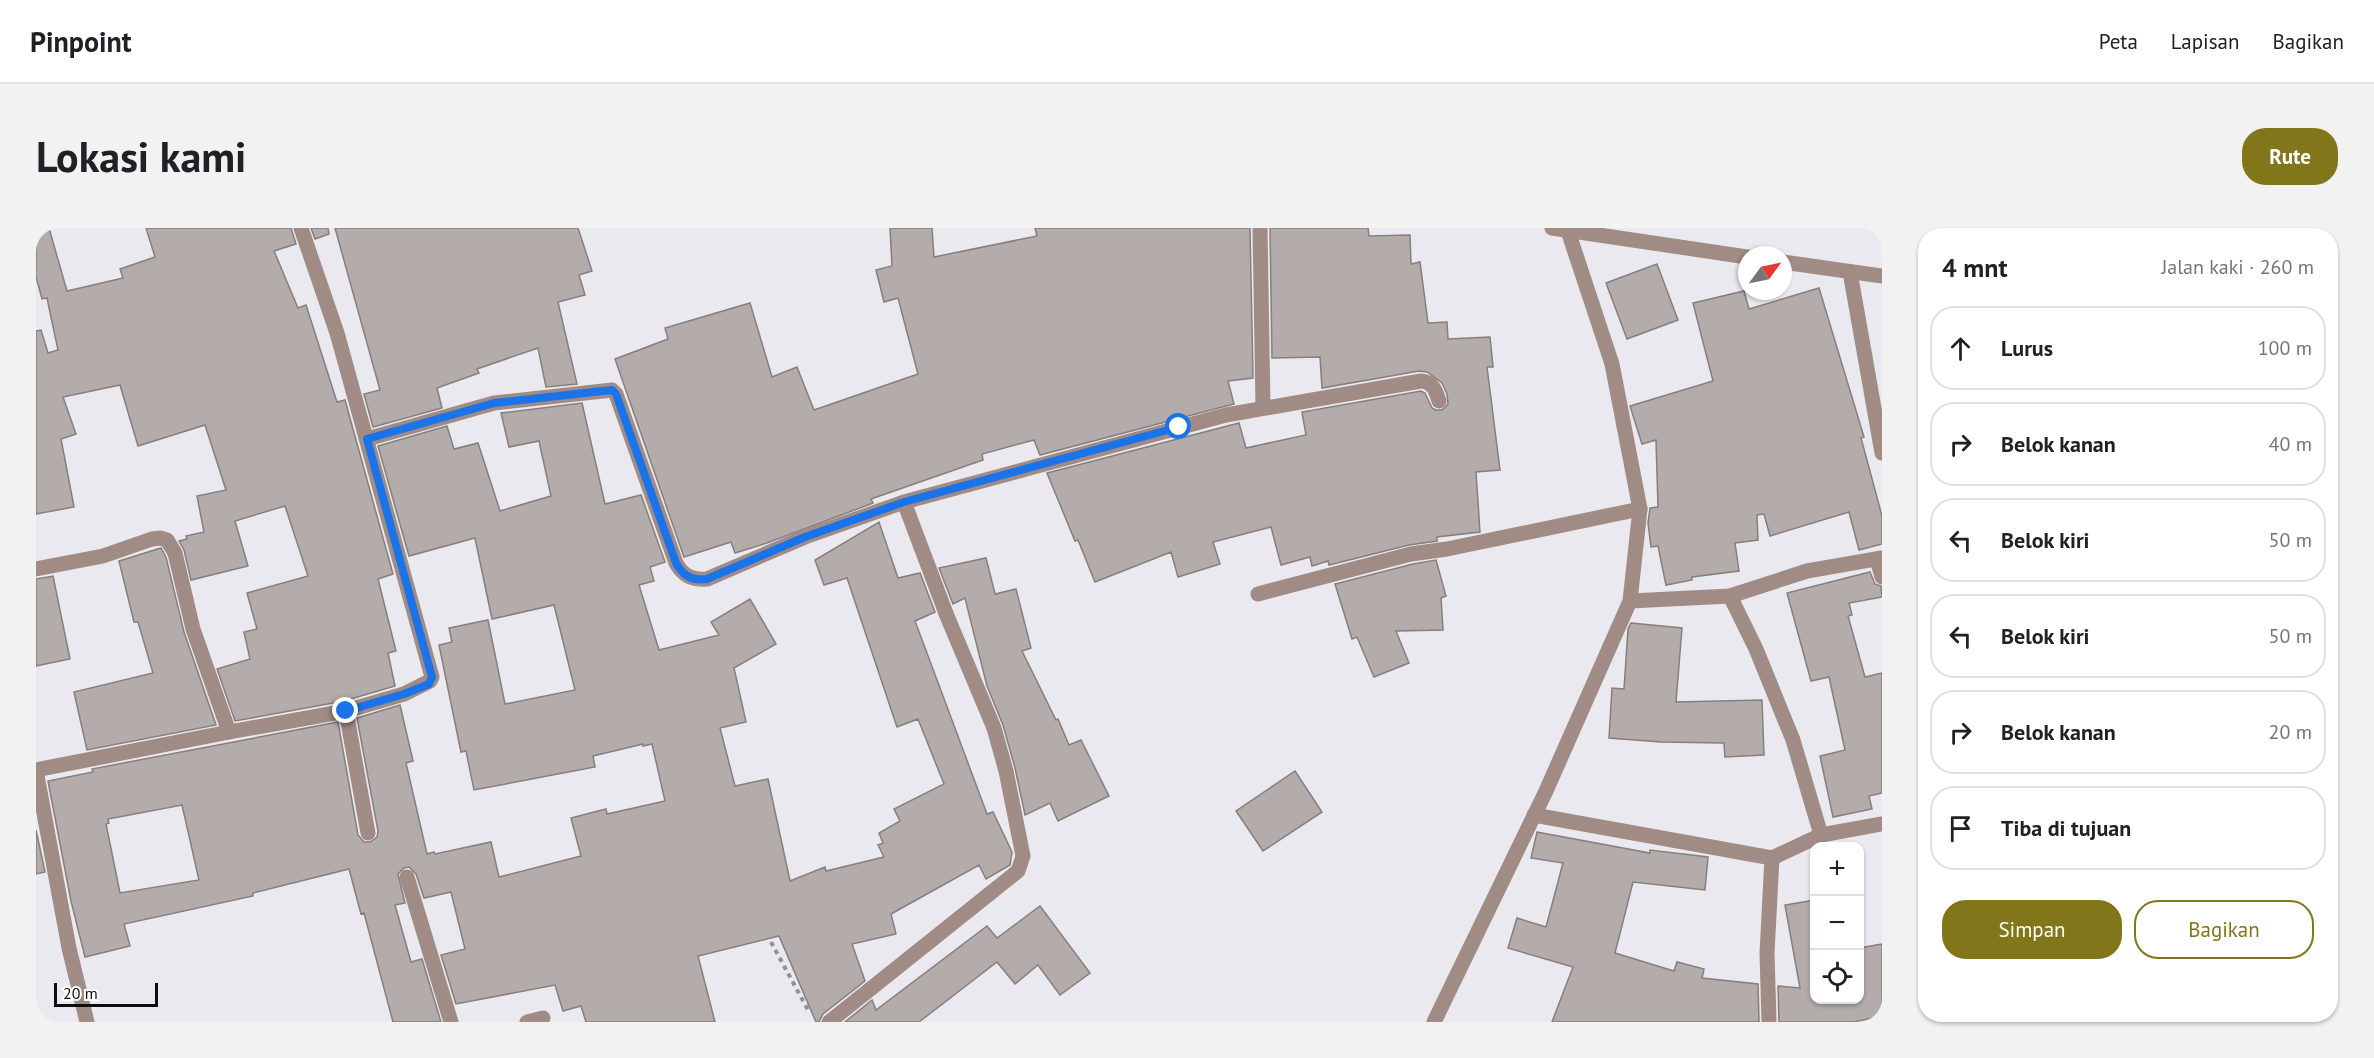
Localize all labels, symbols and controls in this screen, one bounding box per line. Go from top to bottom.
text: Pinpoint [30,23,132,60]
text: Peta [2099,28,2138,55]
text: Lapisan [2171,28,2239,55]
text: Bagikan [2272,28,2344,55]
button: Rute [2242,128,2338,185]
text: Lokasi kami [36,129,246,184]
north arrow [1738,246,1792,300]
text: 4 mnt [1942,251,2008,284]
text: Jalan kaki · 260 m [2161,254,2314,280]
icon: ahead [1944,332,1977,365]
text: Lurus [2001,334,2053,362]
text: 100 m [2258,335,2312,361]
route start [1165,413,1191,439]
icon: right [1944,428,1977,461]
text: Belok kanan [2001,430,2116,458]
text: 40 m [2269,431,2312,457]
icon: left [1944,524,1977,557]
text: Belok kiri [2001,526,2090,554]
text: 50 m [2269,527,2312,553]
icon: left [1944,620,1977,653]
text: Belok kiri [2001,622,2090,650]
text: 50 m [2269,623,2312,649]
route end [332,697,358,723]
icon: right [1944,716,1977,749]
text: Belok kanan [2001,718,2116,746]
text: 20 m [2269,719,2312,745]
icon: arrive [1944,812,1977,845]
text: Tiba di tujuan [2001,814,2131,842]
map controls [1810,842,1864,1004]
button: + [1810,842,1864,896]
button: − [1810,896,1864,950]
button: Simpan [1942,900,2122,959]
button: Bagikan [2134,900,2314,959]
button: locate [1810,950,1864,1004]
scale bar [54,980,158,1008]
text: 20 m [63,983,98,1003]

